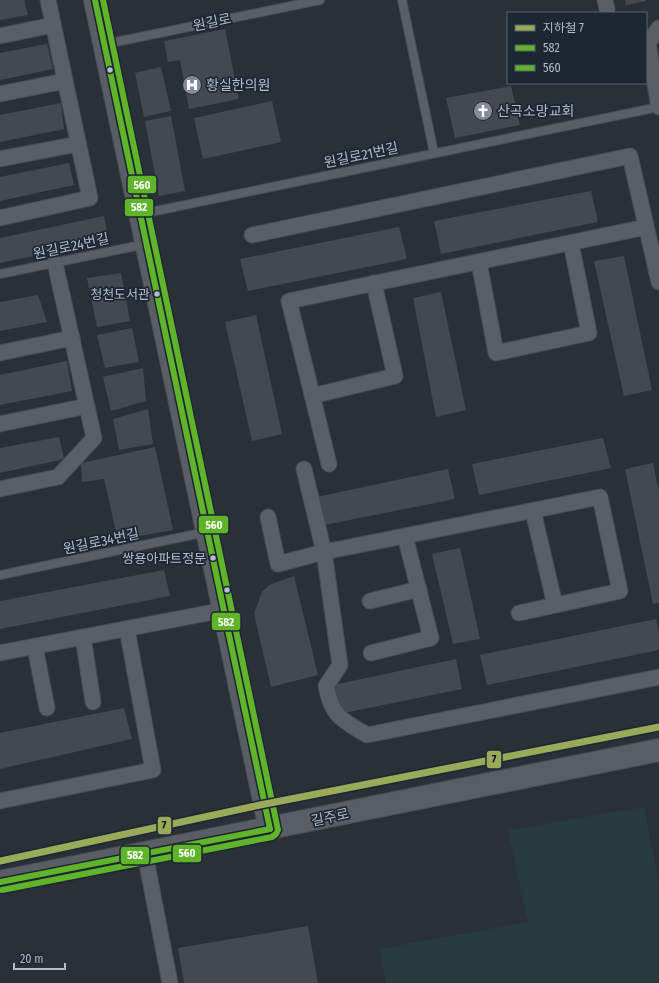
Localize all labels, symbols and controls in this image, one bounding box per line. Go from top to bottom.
street label: 원길로 [191,10,233,35]
legend [507,12,647,84]
text: 지하철 7 [543,21,584,35]
text: 582 [543,41,560,55]
text: 560 [543,61,561,75]
unlabelled marker [105,65,115,75]
hospital icon: 황실한의원 [181,74,203,96]
place label: 황실한의원 [206,77,270,94]
church icon: 산곡소망교회 [472,100,494,122]
place label: 산곡소망교회 [497,103,574,120]
street label: 원길로21번길 [322,139,400,172]
line badge: 560 [127,175,157,194]
text: 560 [133,179,151,192]
line badge: 582 [124,198,154,217]
text: 582 [131,201,147,214]
street label: 원길로24번길 [32,230,111,263]
place label: 청천도서관 [90,287,150,302]
marker: 청천도서관 [152,289,162,299]
line badge: 560 [198,515,229,534]
text: 560 [205,519,223,532]
street label: 원길로34번길 [61,525,141,558]
place label: 쌍용아파트정문 [122,551,206,566]
marker: 쌍용아파트정문 [208,553,218,563]
unlabelled marker [222,585,232,595]
line badge: 582 [211,612,241,631]
text: 582 [218,616,234,629]
line badge: 7 [486,750,502,769]
text: 7 [492,753,497,766]
street label: 길주로 [309,805,351,830]
line badge: 7 [157,816,172,835]
text: 7 [162,819,167,832]
line badge: 560 [172,844,202,863]
line badge: 582 [120,846,150,865]
text: 560 [178,847,196,860]
text: 582 [127,849,143,862]
scale bar [14,945,65,971]
text: 20 m [20,952,44,966]

